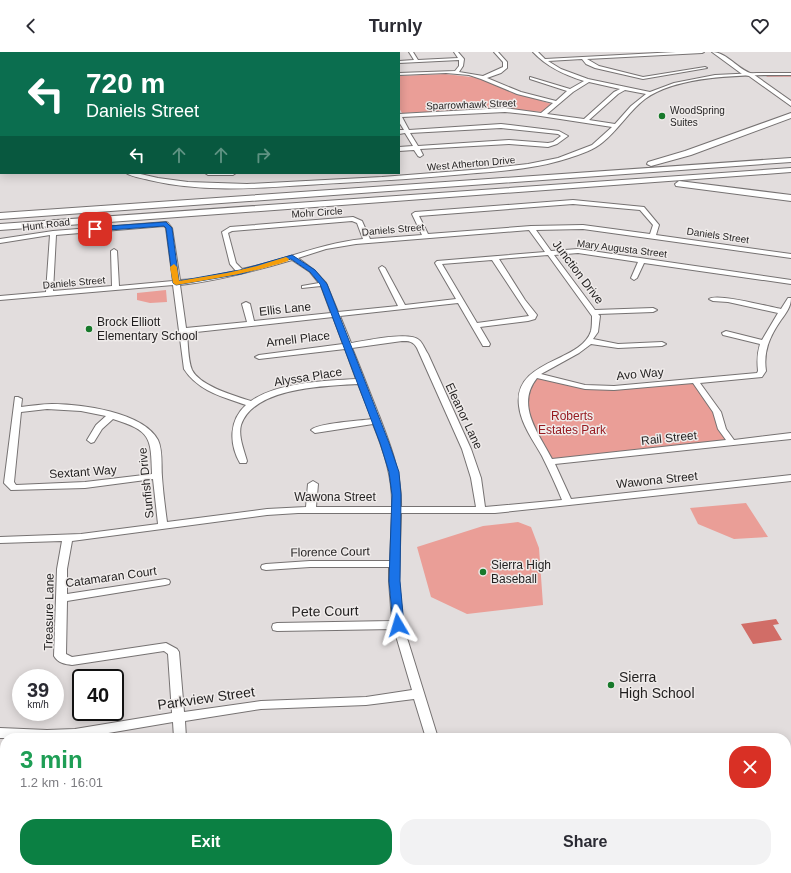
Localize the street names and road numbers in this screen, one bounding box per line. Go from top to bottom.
street label: Sparrowhawk Street [426,97,516,112]
street label: West Atherton Drive [426,154,516,173]
street label: Mohr Circle [291,205,343,220]
street label: Hunt Road [22,216,70,233]
street label: Daniels Street [361,221,425,238]
street label: Daniels Street [686,226,750,245]
street label: Junction Drive [550,237,607,307]
street label: Mary Augusta Street [576,238,668,260]
street label: Daniels Street [42,274,106,291]
street label: Ellis Lane [258,299,312,319]
street label: Arnell Place [265,328,331,350]
street label: Alyssa Place [273,365,343,389]
street label: Avo Way [616,365,664,383]
street label: Eleanor Lane [443,381,486,452]
street label: Rail Street [640,428,698,448]
street label: Sunfish Drive [135,446,157,519]
street label: Sextant Way [49,463,117,481]
street label: Wawona Street [616,469,699,491]
street label: Wawona Street [294,490,376,504]
street label: Florence Court [290,544,370,560]
street label: Catamaran Court [64,564,158,590]
street label: Treasure Lane [41,573,57,651]
street label: Pete Court [291,602,359,620]
street label: Parkview Street [156,683,256,713]

